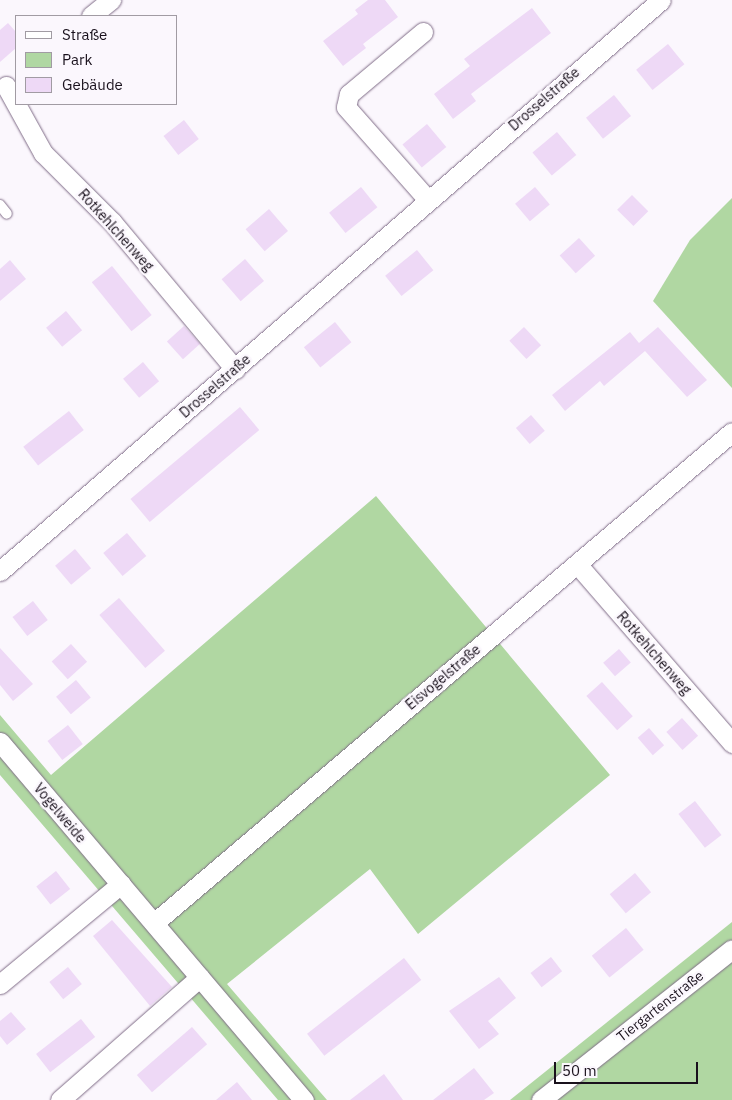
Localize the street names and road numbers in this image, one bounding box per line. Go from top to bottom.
street label: Drosselstraße [505,64,583,134]
street label: Rotkehlchenweg [75,186,157,274]
street label: Drosselstraße [176,351,254,421]
street label: Rotkehlchenweg [613,608,695,698]
street label: Eisvogelstraße [402,641,484,713]
street label: Vogelweide [30,780,90,846]
street label: Tiergartenstraße [613,967,707,1045]

